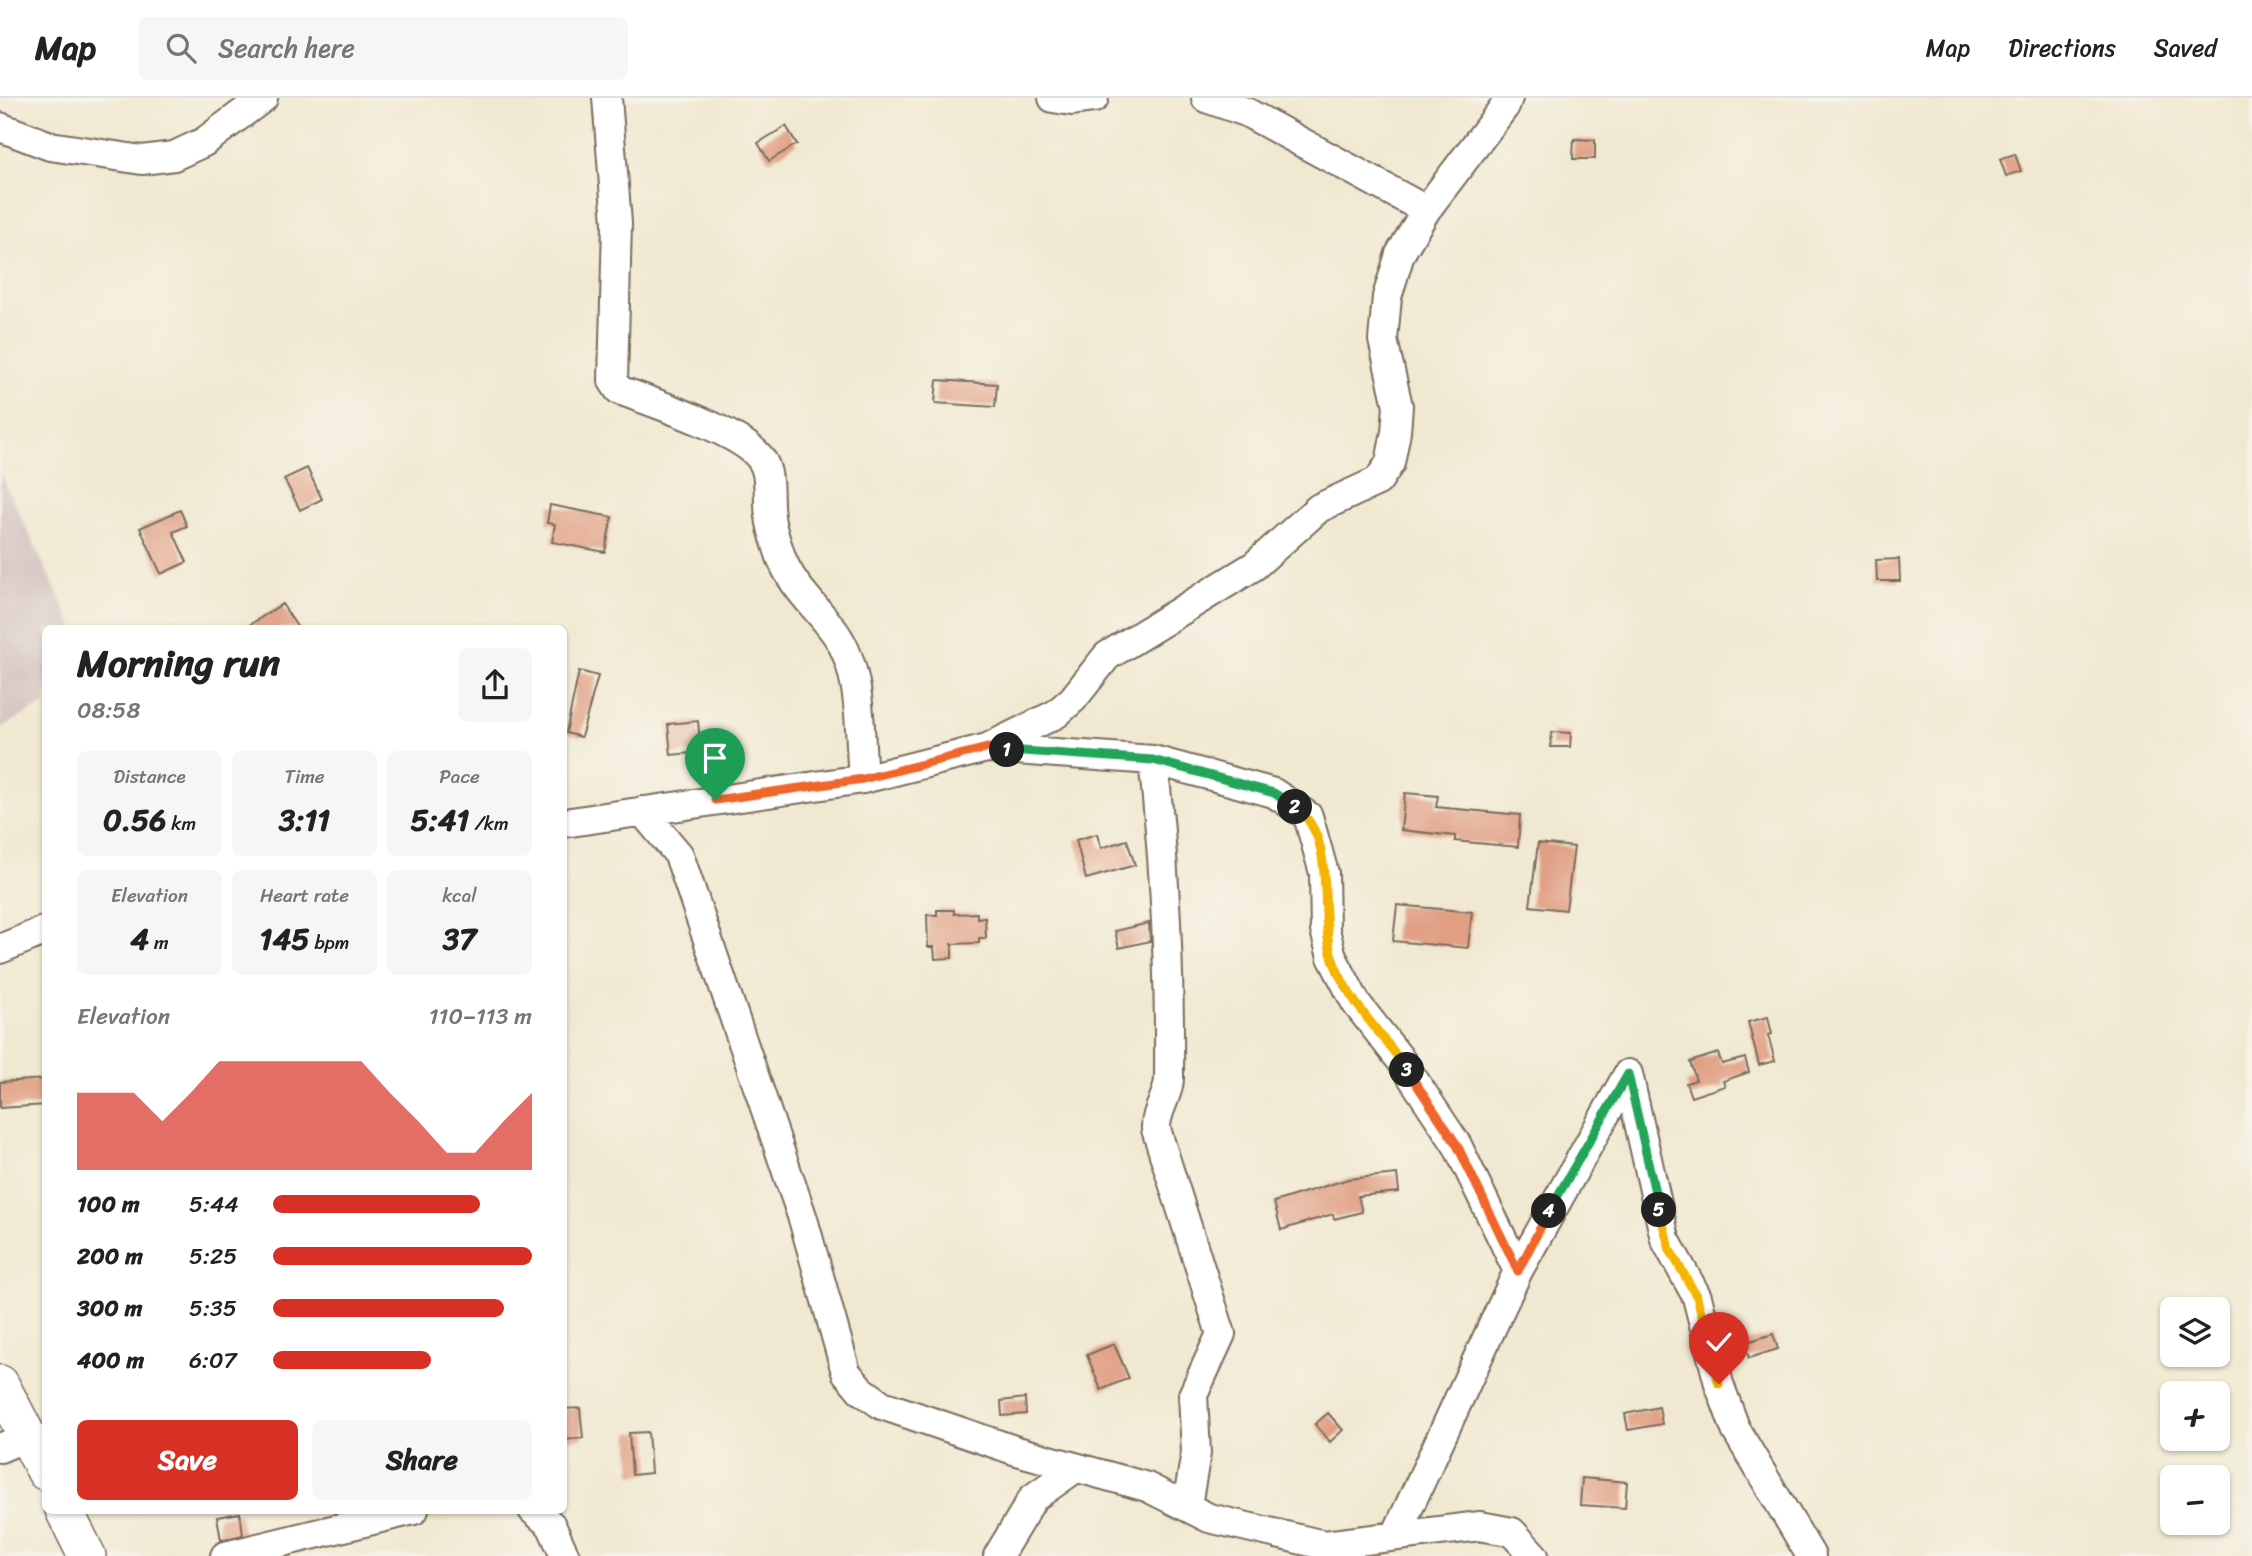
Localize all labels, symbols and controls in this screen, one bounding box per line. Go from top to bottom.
search box [138,17,628,80]
text: Map [35,19,96,77]
text: Search here [218,25,355,71]
text: Map [1926,27,1970,69]
text: Directions [2008,27,2116,69]
text: Saved [2154,27,2217,69]
icon: search [162,29,200,67]
text: Morning run [77,630,280,697]
button: share [458,648,532,722]
text: 08:58 [77,690,140,731]
pin [685,728,745,800]
pin: 1 [990,732,1024,768]
text: 1 [1002,733,1011,766]
icon: arrive [696,739,734,777]
text: Distance [113,760,186,793]
text: Time [284,760,325,793]
text: Pace [439,760,480,793]
pin: 2 [1278,790,1312,824]
text: 2 [1289,790,1300,823]
text: 0.56 [103,793,166,847]
text: 3:11 [279,793,330,847]
text: 5:41 [410,793,469,847]
text: km [166,807,196,840]
text: /km [469,807,509,840]
text: Elevation [111,879,188,912]
text: Heart rate [260,879,349,912]
text: kcal [442,879,477,912]
text: 4 [130,912,149,966]
text: 145 [260,912,309,966]
text: 37 [443,912,476,966]
text: m [149,926,169,959]
text: bpm [309,926,349,959]
text: Elevation [77,996,170,1037]
text: 110–113 m [429,996,532,1037]
pin: 3 [1390,1052,1424,1088]
text: 3 [1401,1053,1412,1086]
text: 100 m [77,1184,140,1225]
text: 5:44 [189,1184,239,1225]
pin: 5 [1642,1192,1676,1228]
text: 5 [1653,1193,1664,1226]
pin: 4 [1532,1194,1566,1228]
text: 4 [1543,1194,1554,1227]
text: 200 m [77,1236,143,1277]
text: 5:25 [189,1236,237,1277]
text: 300 m [77,1288,142,1329]
text: 5:35 [189,1288,237,1329]
map controls [2160,1297,2230,1535]
button: layers [2160,1297,2230,1367]
pin [1689,1312,1749,1384]
icon: check [1700,1323,1738,1361]
text: 400 m [77,1340,144,1381]
text: 6:07 [189,1340,237,1381]
button: + [2160,1381,2230,1451]
button: Save [77,1420,298,1500]
button: Share [312,1420,532,1500]
button: − [2160,1465,2230,1535]

